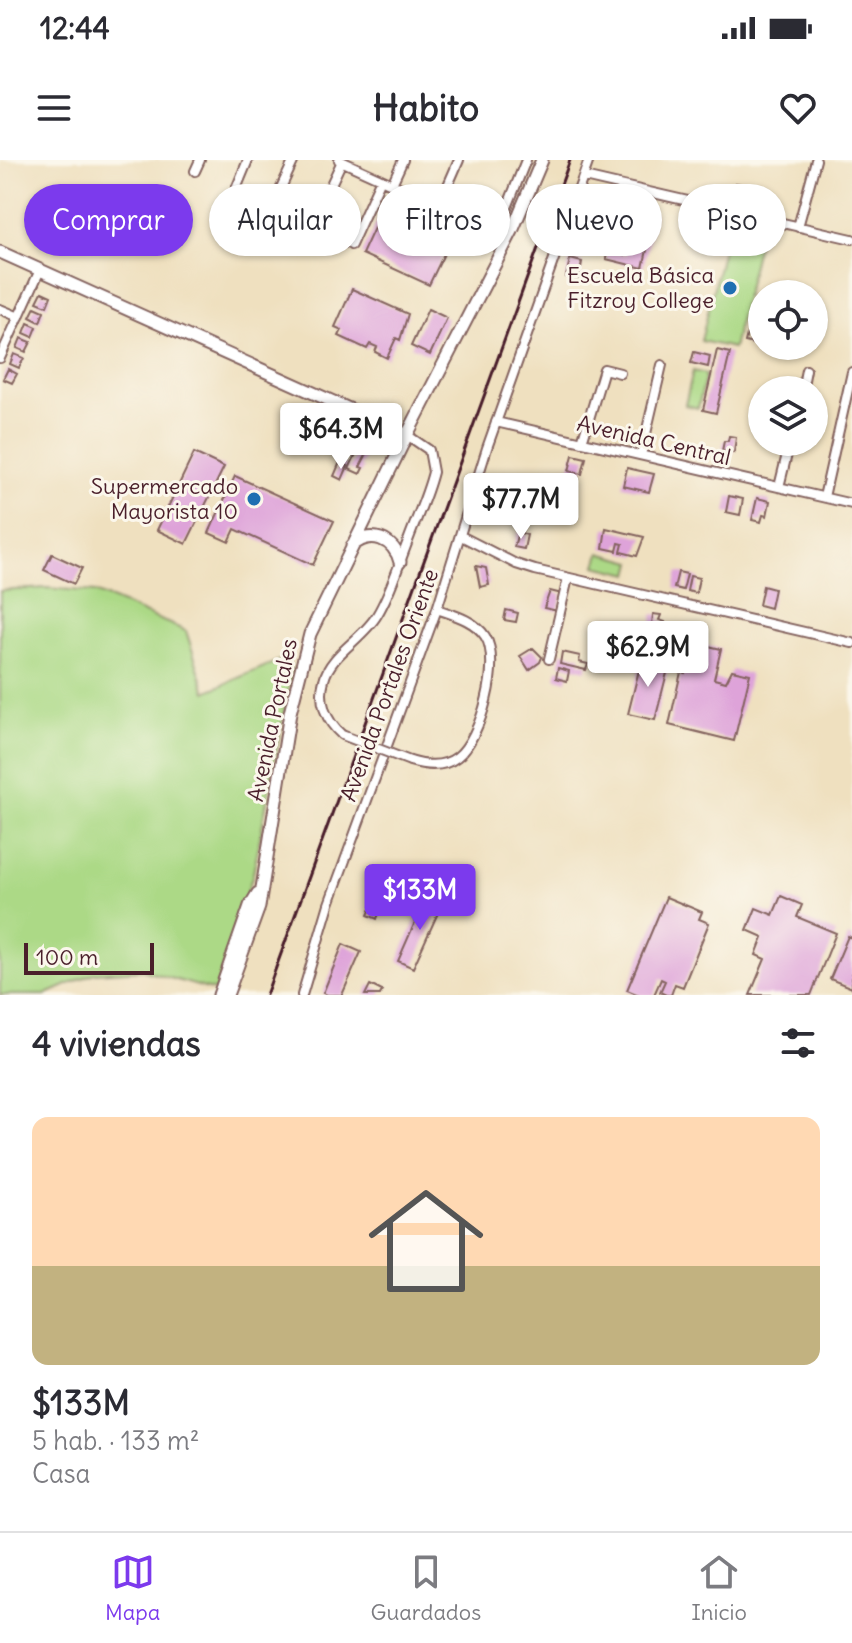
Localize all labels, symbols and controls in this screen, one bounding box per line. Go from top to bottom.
text: 12:44 [40,9,110,47]
icon: menu [32,86,76,130]
text: Habito [373,86,479,131]
icon: heart [776,86,820,130]
chip: Comprar [24,184,193,256]
chip: Alquilar [209,184,361,256]
chip: Filtros [377,184,510,256]
chip: Nuevo [526,184,662,256]
chip: Piso [678,184,786,256]
place label: Escuela Básica Fitzroy College [567,261,714,314]
marker: Escuela Básica Fitzroy College [721,279,739,297]
map controls [748,280,828,456]
button: locate [748,280,828,360]
button: layers [748,376,828,456]
pin: $64.3M [276,403,406,471]
street label: Avenida Central [574,409,734,471]
text: $64.3M [298,412,384,445]
place label: Supermercado Mayorista 10 [91,472,238,525]
pin: $77.7M [456,473,586,541]
text: $77.7M [481,482,561,515]
marker: Supermercado Mayorista 10 [245,490,263,508]
street label: Avenida Portales Oriente [334,565,444,805]
pin: $62.9M [583,621,713,689]
text: $62.9M [605,630,691,663]
street label: Avenida Portales [241,636,303,804]
pin: $133M [364,864,476,932]
text: $133M [383,873,457,906]
scale bar [24,939,154,975]
text: 100 m [36,943,98,971]
icon: filters [776,1021,820,1065]
text: 4 viviendas [32,1022,201,1065]
icon: home [354,1169,498,1313]
text: $133M [32,1381,130,1424]
text: 5 hab. · 133 m² [32,1424,199,1457]
text: Casa [32,1457,90,1490]
tab: Mapa [105,1550,160,1626]
tab: Guardados [371,1550,481,1626]
tab: Inicio [691,1550,747,1626]

